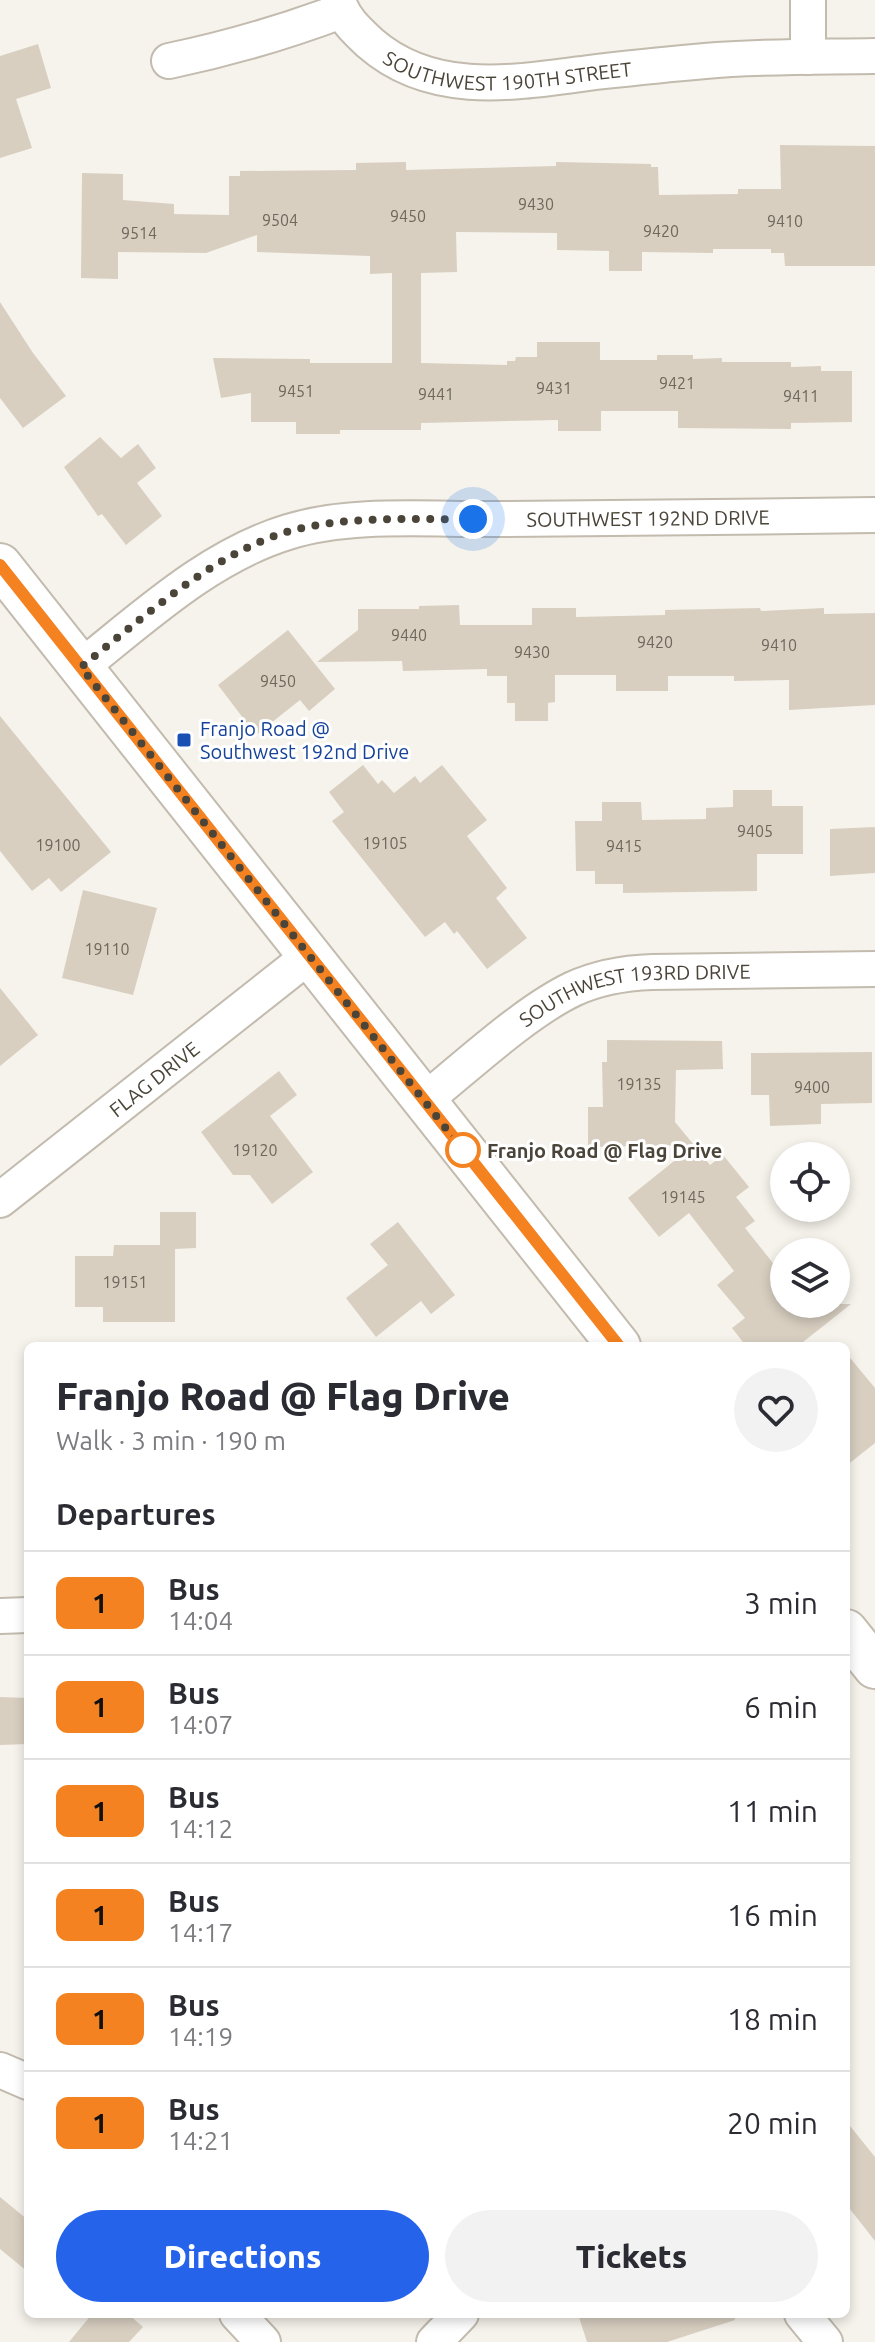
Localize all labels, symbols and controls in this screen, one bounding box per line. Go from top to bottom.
street label: SOUTHWEST 190TH STREET [380,45,633,94]
house number: 9430 [518,195,554,213]
house number: 9450 [390,207,426,225]
house number: 9504 [262,211,298,229]
house number: 9410 [767,212,803,230]
house number: 9420 [643,222,679,240]
house number: 9514 [121,224,157,242]
house number: 9421 [659,374,695,392]
house number: 9431 [536,379,572,397]
house number: 9451 [278,382,314,400]
house number: 9441 [418,385,454,403]
house number: 9411 [783,387,819,405]
your location [453,499,493,539]
street label: SOUTHWEST 192ND DRIVE [526,505,770,530]
house number: 9440 [391,626,427,644]
house number: 9420 [637,633,673,651]
house number: 9410 [761,636,797,654]
house number: 9430 [514,643,550,661]
house number: 9450 [260,672,296,690]
place label: Franjo Road @ Southwest 192nd Drive [200,717,409,763]
marker: Franjo Road @ Southwest 192nd Drive [175,731,193,749]
house number: 9405 [737,822,773,840]
house number: 19105 [362,834,408,852]
house number: 19100 [35,836,81,854]
house number: 9415 [606,837,642,855]
house number: 19110 [84,940,130,958]
street label: SOUTHWEST 193RD DRIVE [514,959,751,1031]
street label: FLAG DRIVE [104,1036,203,1121]
house number: 19135 [616,1075,662,1093]
house number: 9400 [794,1078,830,1096]
marker: Franjo Road @ Flag Drive [446,1133,480,1167]
place label: Franjo Road @ Flag Drive [487,1139,722,1162]
house number: 19120 [232,1141,278,1159]
map controls [770,1142,850,1318]
button: locate [770,1142,850,1222]
house number: 19145 [660,1188,706,1206]
button: layers [770,1238,850,1318]
house number: 19151 [102,1273,148,1291]
button: heart [734,1368,818,1452]
text: Franjo Road @ Flag Drive [56,1375,510,1417]
text: Walk · 3 min · 190 m [56,1426,286,1455]
text: Departures [56,1497,216,1531]
text: Bus [168,1572,220,1606]
text: 3 min [744,1586,818,1620]
text: 1 [92,1587,108,1618]
text: 14:04 [168,1606,233,1635]
text: Bus [168,1676,220,1710]
text: 6 min [744,1690,818,1724]
text: 1 [92,1691,108,1722]
text: 14:07 [168,1710,233,1739]
text: Bus [168,1780,220,1814]
text: 11 min [727,1794,818,1828]
text: 1 [92,1795,108,1826]
text: 14:12 [168,1814,233,1843]
text: Bus [168,1884,220,1918]
text: 16 min [727,1898,818,1932]
text: 1 [92,1899,108,1930]
text: 14:17 [168,1918,233,1947]
text: Bus [168,1988,220,2022]
text: 18 min [727,2002,818,2036]
text: 1 [92,2003,108,2034]
text: 14:19 [168,2022,233,2051]
text: Bus [168,2092,220,2126]
text: 20 min [727,2106,818,2140]
text: 1 [92,2107,108,2138]
text: 14:21 [168,2126,233,2155]
button: Directions [56,2210,429,2302]
button: Tickets [445,2210,818,2302]

